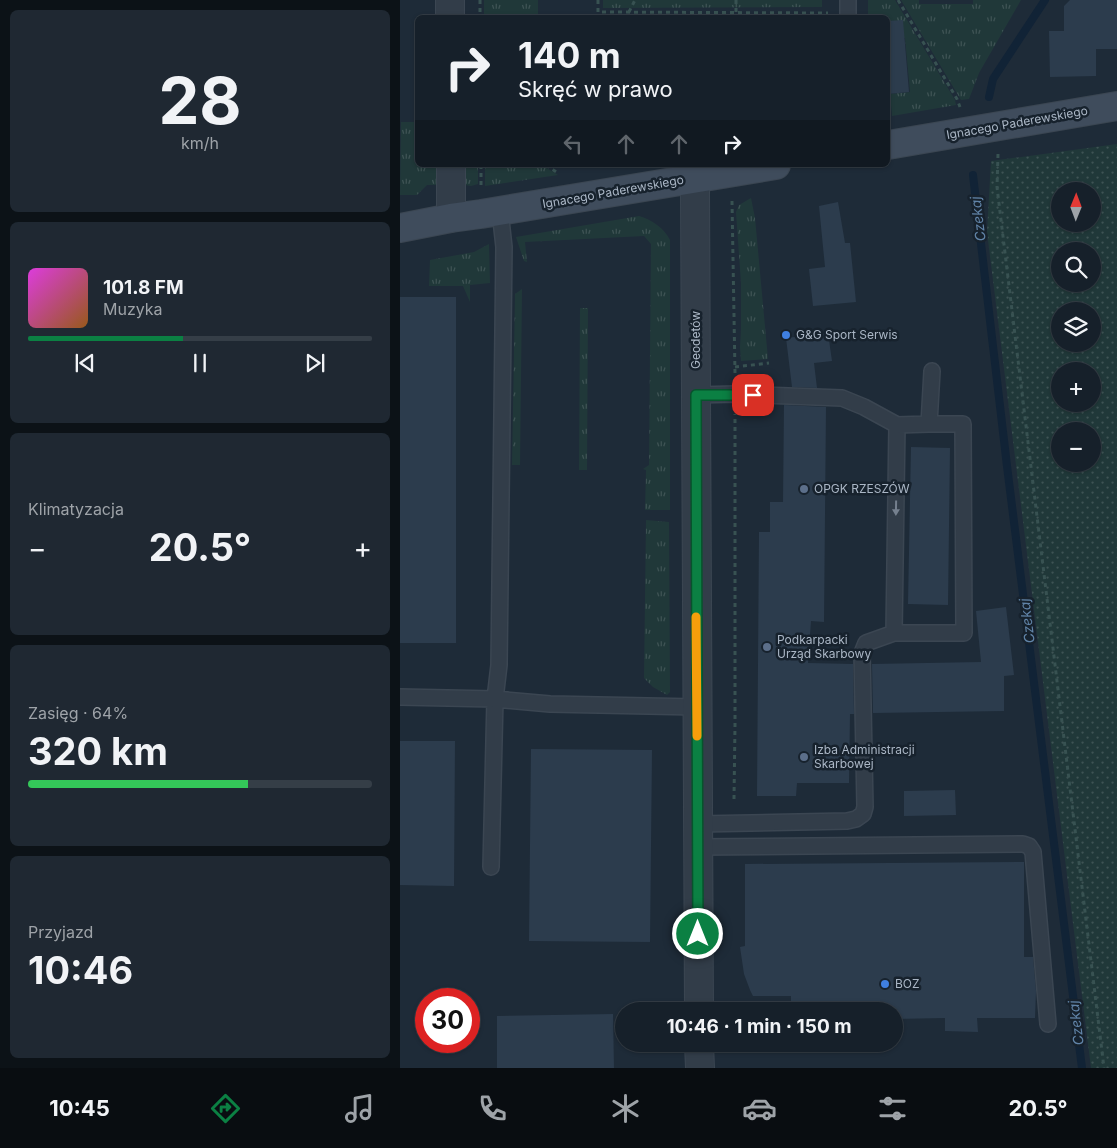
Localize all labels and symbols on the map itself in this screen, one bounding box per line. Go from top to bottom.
street label: Ignacego Paderewskiego [945,103,1089,142]
street label: Ignacego Paderewskiego [541,172,685,211]
north arrow [1051,182,1101,232]
water label: Czekaj [966,195,989,243]
street label: Geodetów [688,311,703,369]
place label: G&G Sport Serwis [796,327,898,342]
marker: G&G Sport Serwis [780,329,792,341]
pin [732,374,774,416]
place label: OPGK RZESZÓW [814,481,910,496]
marker: OPGK RZESZÓW [798,483,810,495]
one-way arrow [892,501,900,517]
water label: Czekaj [1015,597,1038,645]
place label: Podkarpacki Urząd Skarbowy [777,632,871,661]
marker: Podkarpacki Urząd Skarbowy [761,641,773,653]
place label: Izba Administracji Skarbowej [814,742,915,771]
marker: Izba Administracji Skarbowej [798,751,810,763]
position arrow [671,907,723,959]
place label: BOZ [895,976,920,991]
marker: BOZ [879,978,891,990]
speed limit sign: 30 [415,988,480,1053]
water label: Czekaj [1064,999,1087,1047]

